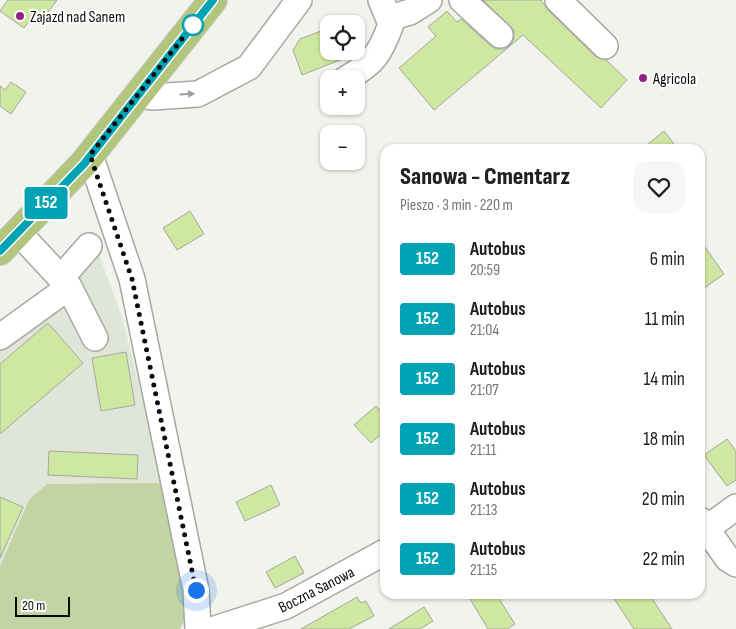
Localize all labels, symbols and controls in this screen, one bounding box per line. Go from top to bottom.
place label: Zajazd nad Sanem [30,8,125,27]
marker: Zajazd nad Sanem [14,10,26,22]
unlabelled marker [182,14,204,36]
map controls [320,15,365,170]
button: locate [320,15,365,60]
button: + [320,70,365,115]
place label: Agricola [652,70,696,89]
marker: Agricola [637,72,649,84]
one-way arrow [180,90,196,98]
button: − [320,125,365,170]
button: heart [633,161,685,213]
text: Sanowa - Cmentarz [400,162,570,191]
line badge: 152 [17,187,75,219]
text: 152 [35,192,57,213]
text: Pieszo · 3 min · 220 m [400,196,513,215]
text: Autobus [470,238,526,261]
text: 152 [416,248,439,269]
text: 6 min [650,248,685,271]
text: 20:59 [470,261,500,280]
text: Autobus [470,298,526,321]
text: 152 [416,308,439,329]
text: 11 min [645,308,685,331]
text: 21:04 [470,321,499,340]
text: Autobus [470,358,526,381]
text: 152 [416,368,439,389]
text: 14 min [644,368,685,391]
text: 21:07 [470,381,499,400]
text: Autobus [470,418,526,441]
text: 152 [416,428,439,449]
text: 18 min [643,428,685,451]
text: 21:11 [470,441,496,460]
text: Autobus [470,478,526,501]
text: 152 [416,488,439,509]
text: 20 min [642,488,685,511]
text: 21:13 [470,501,498,520]
text: Autobus [470,538,526,561]
text: 152 [416,548,439,569]
text: 22 min [642,548,685,571]
text: 21:15 [470,561,497,580]
street label: Boczna Sanowa [276,563,358,618]
your location [184,578,209,603]
scale bar [15,594,70,617]
text: 20 m [22,597,45,614]

